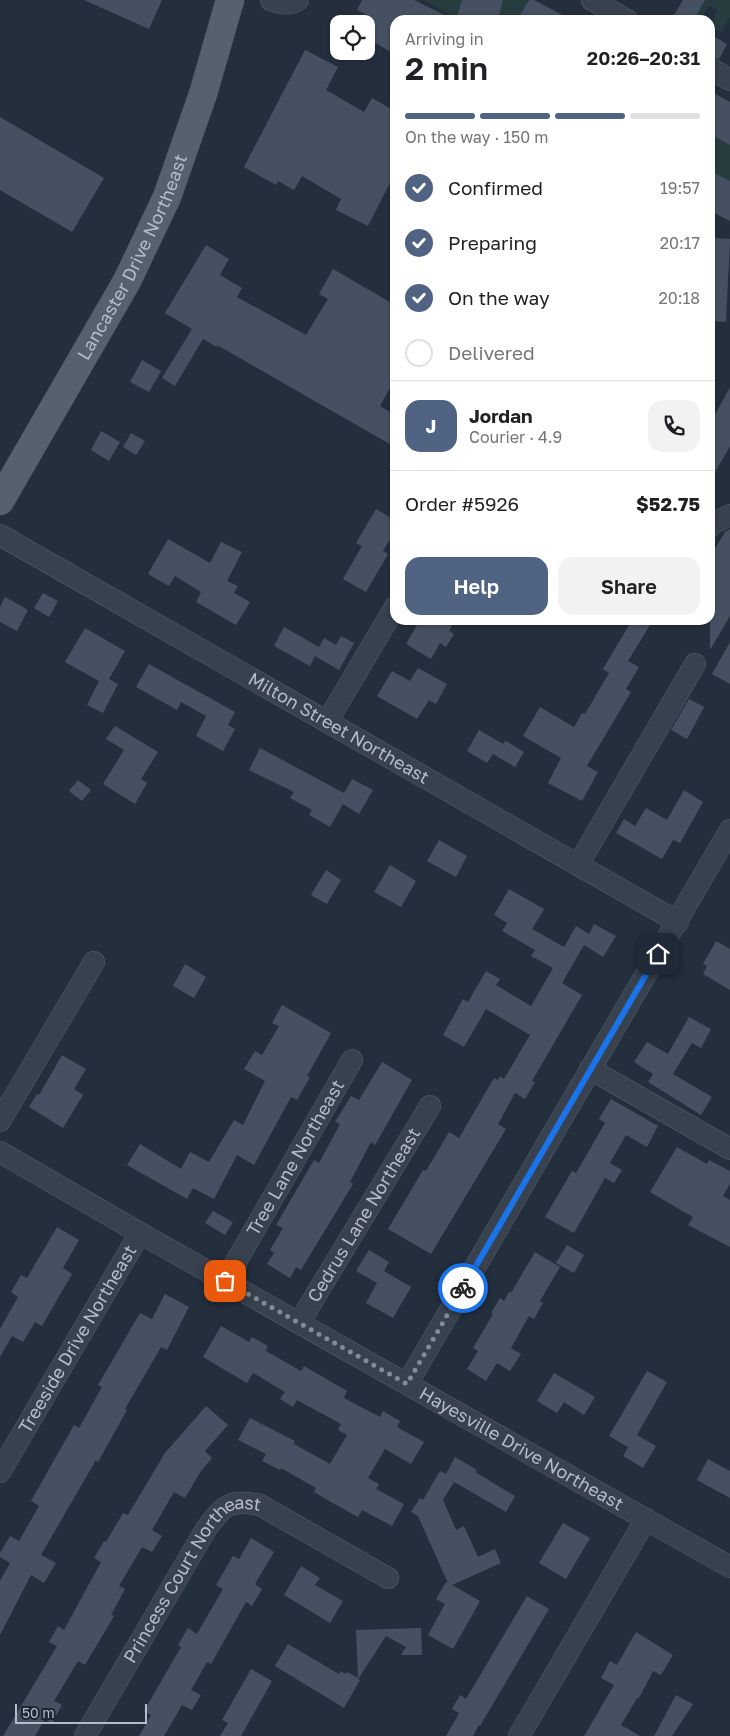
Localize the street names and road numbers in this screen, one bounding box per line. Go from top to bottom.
street label: Lancaster Drive Northeast [72,151,191,364]
street label: Milton Street Northeast [245,667,434,788]
street label: Tree Lane Northeast [242,1076,348,1239]
street label: Cedrus Lane Northeast [302,1123,424,1306]
street label: Treeside Drive Northeast [13,1241,141,1437]
street label: Hayesville Drive Northeast [416,1382,628,1515]
street label: Princess Court Northeast [118,1491,263,1666]

